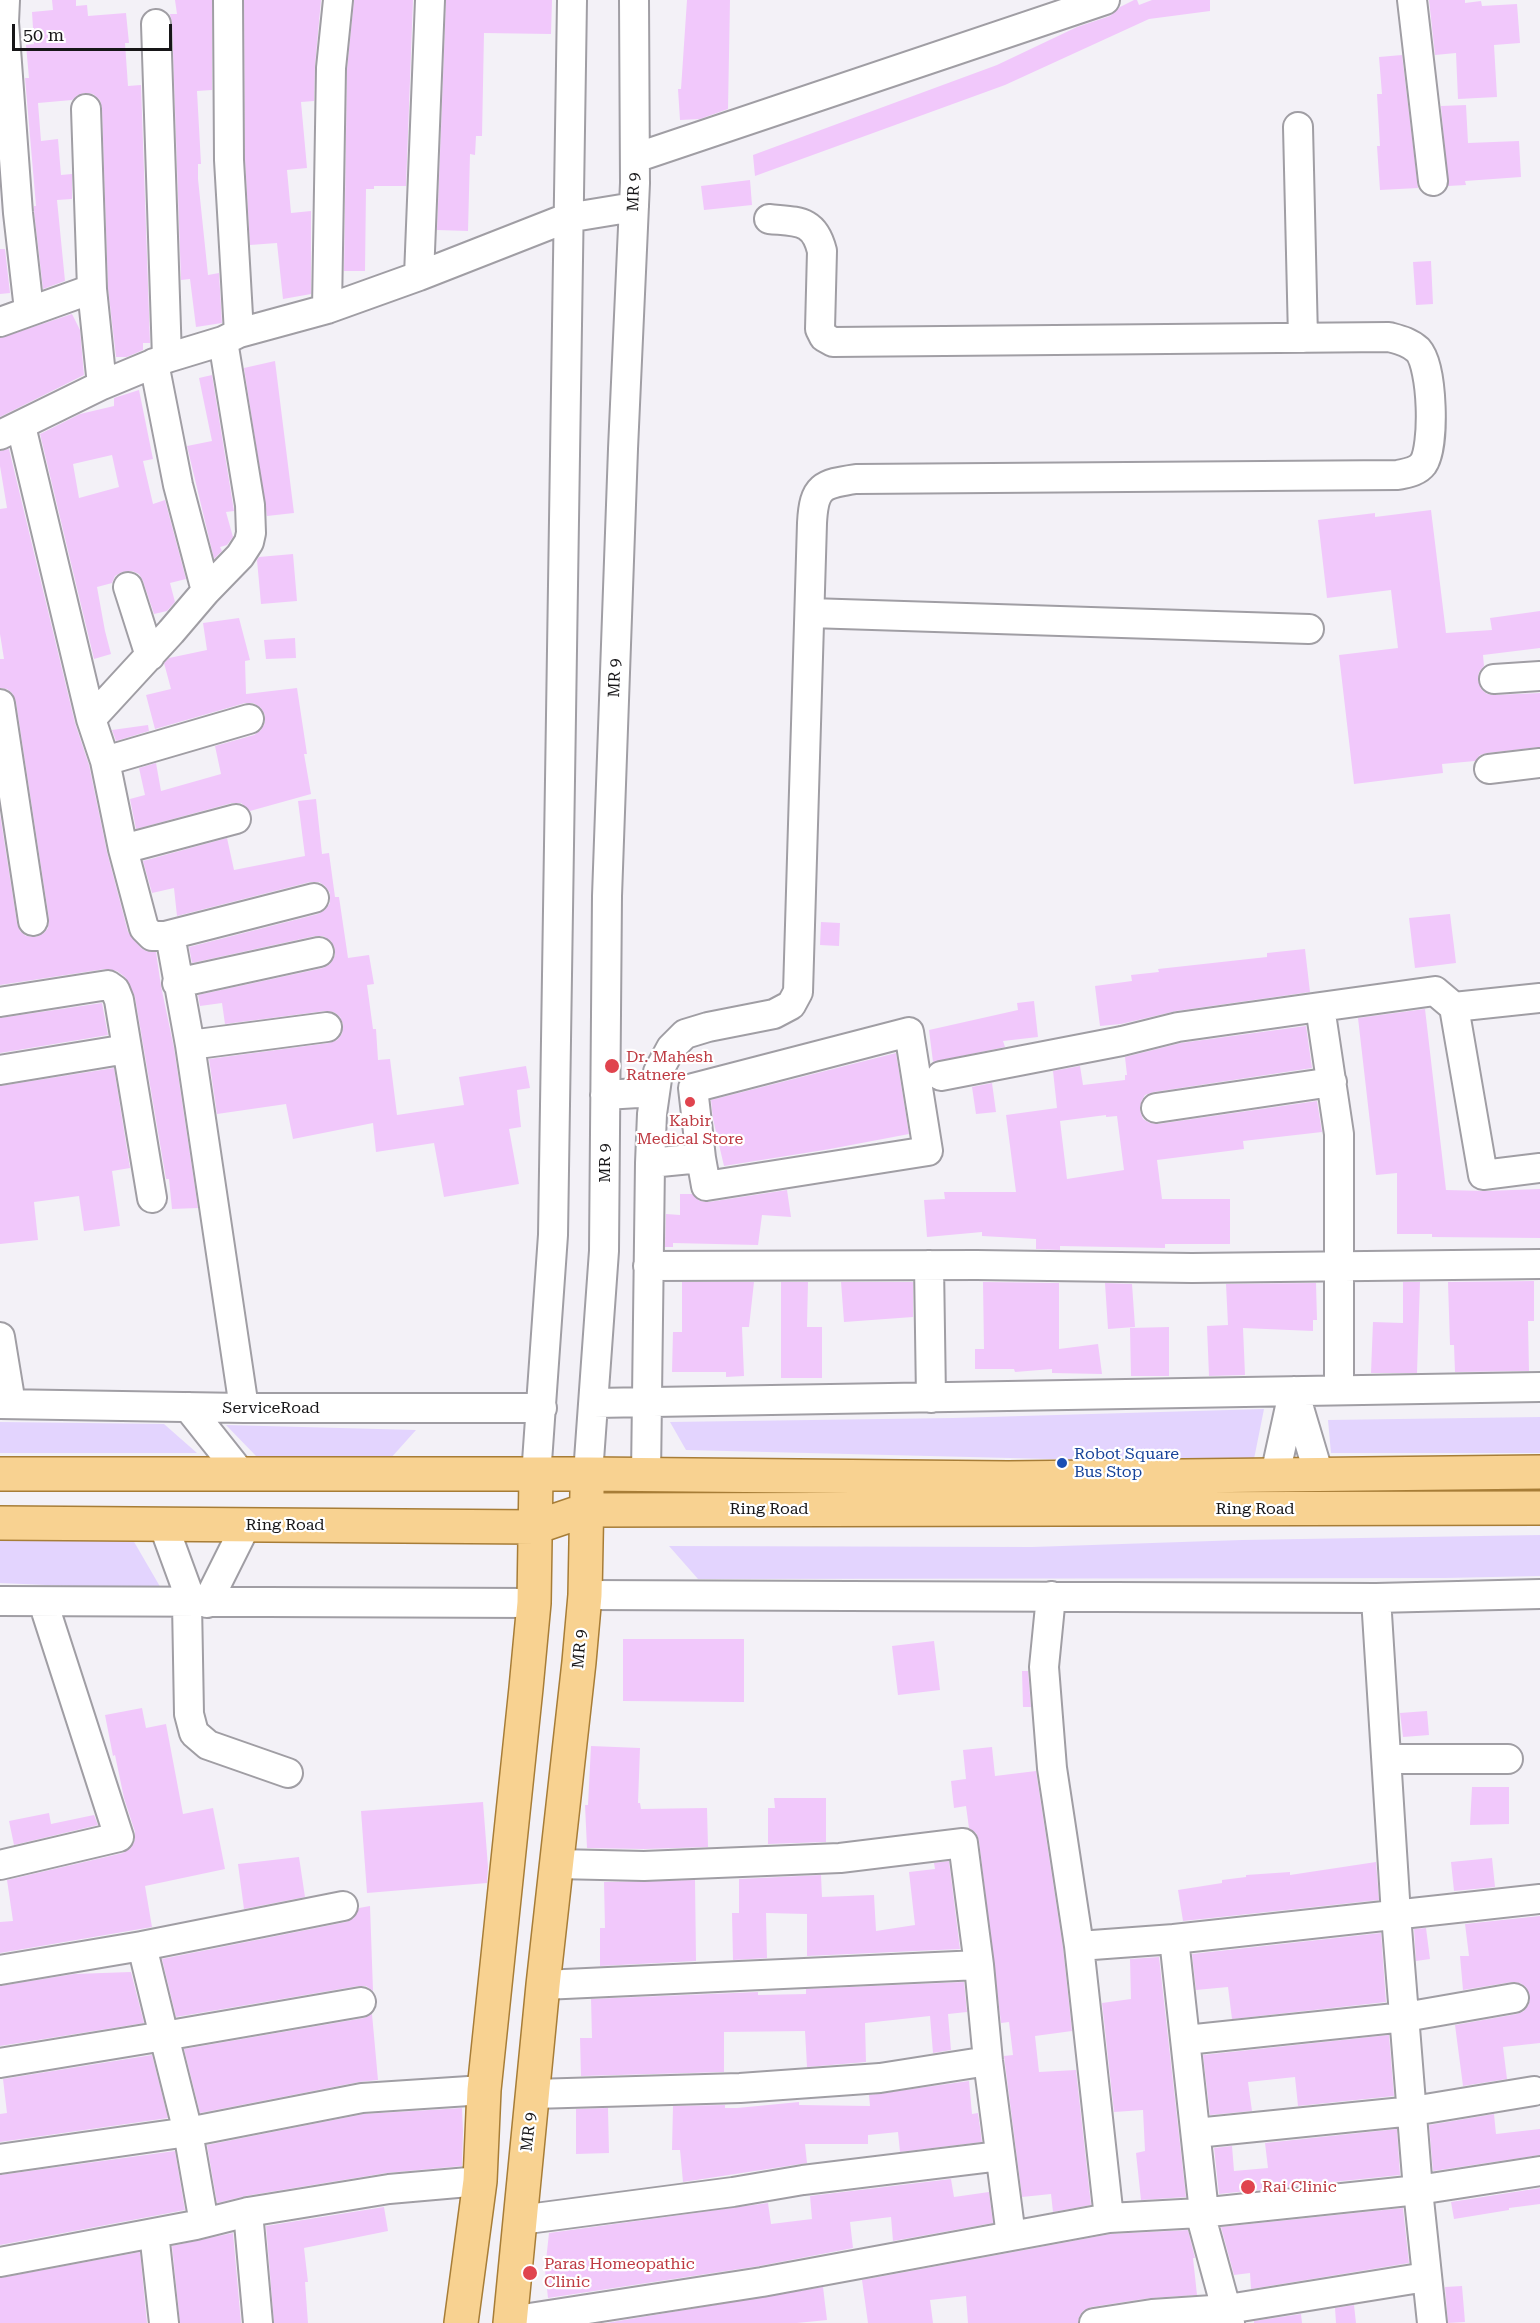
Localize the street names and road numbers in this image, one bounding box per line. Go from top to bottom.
street label: MR 9 [624,172,644,212]
street label: MR 9 [605,658,625,698]
street label: MR 9 [595,1143,615,1183]
street label: ServiceRoad [222,1398,320,1418]
street label: Ring Road [730,1499,808,1519]
street label: Ring Road [1216,1499,1294,1519]
street label: Ring Road [246,1515,324,1535]
street label: MR 9 [569,1629,591,1669]
street label: MR 9 [517,2111,541,2153]

